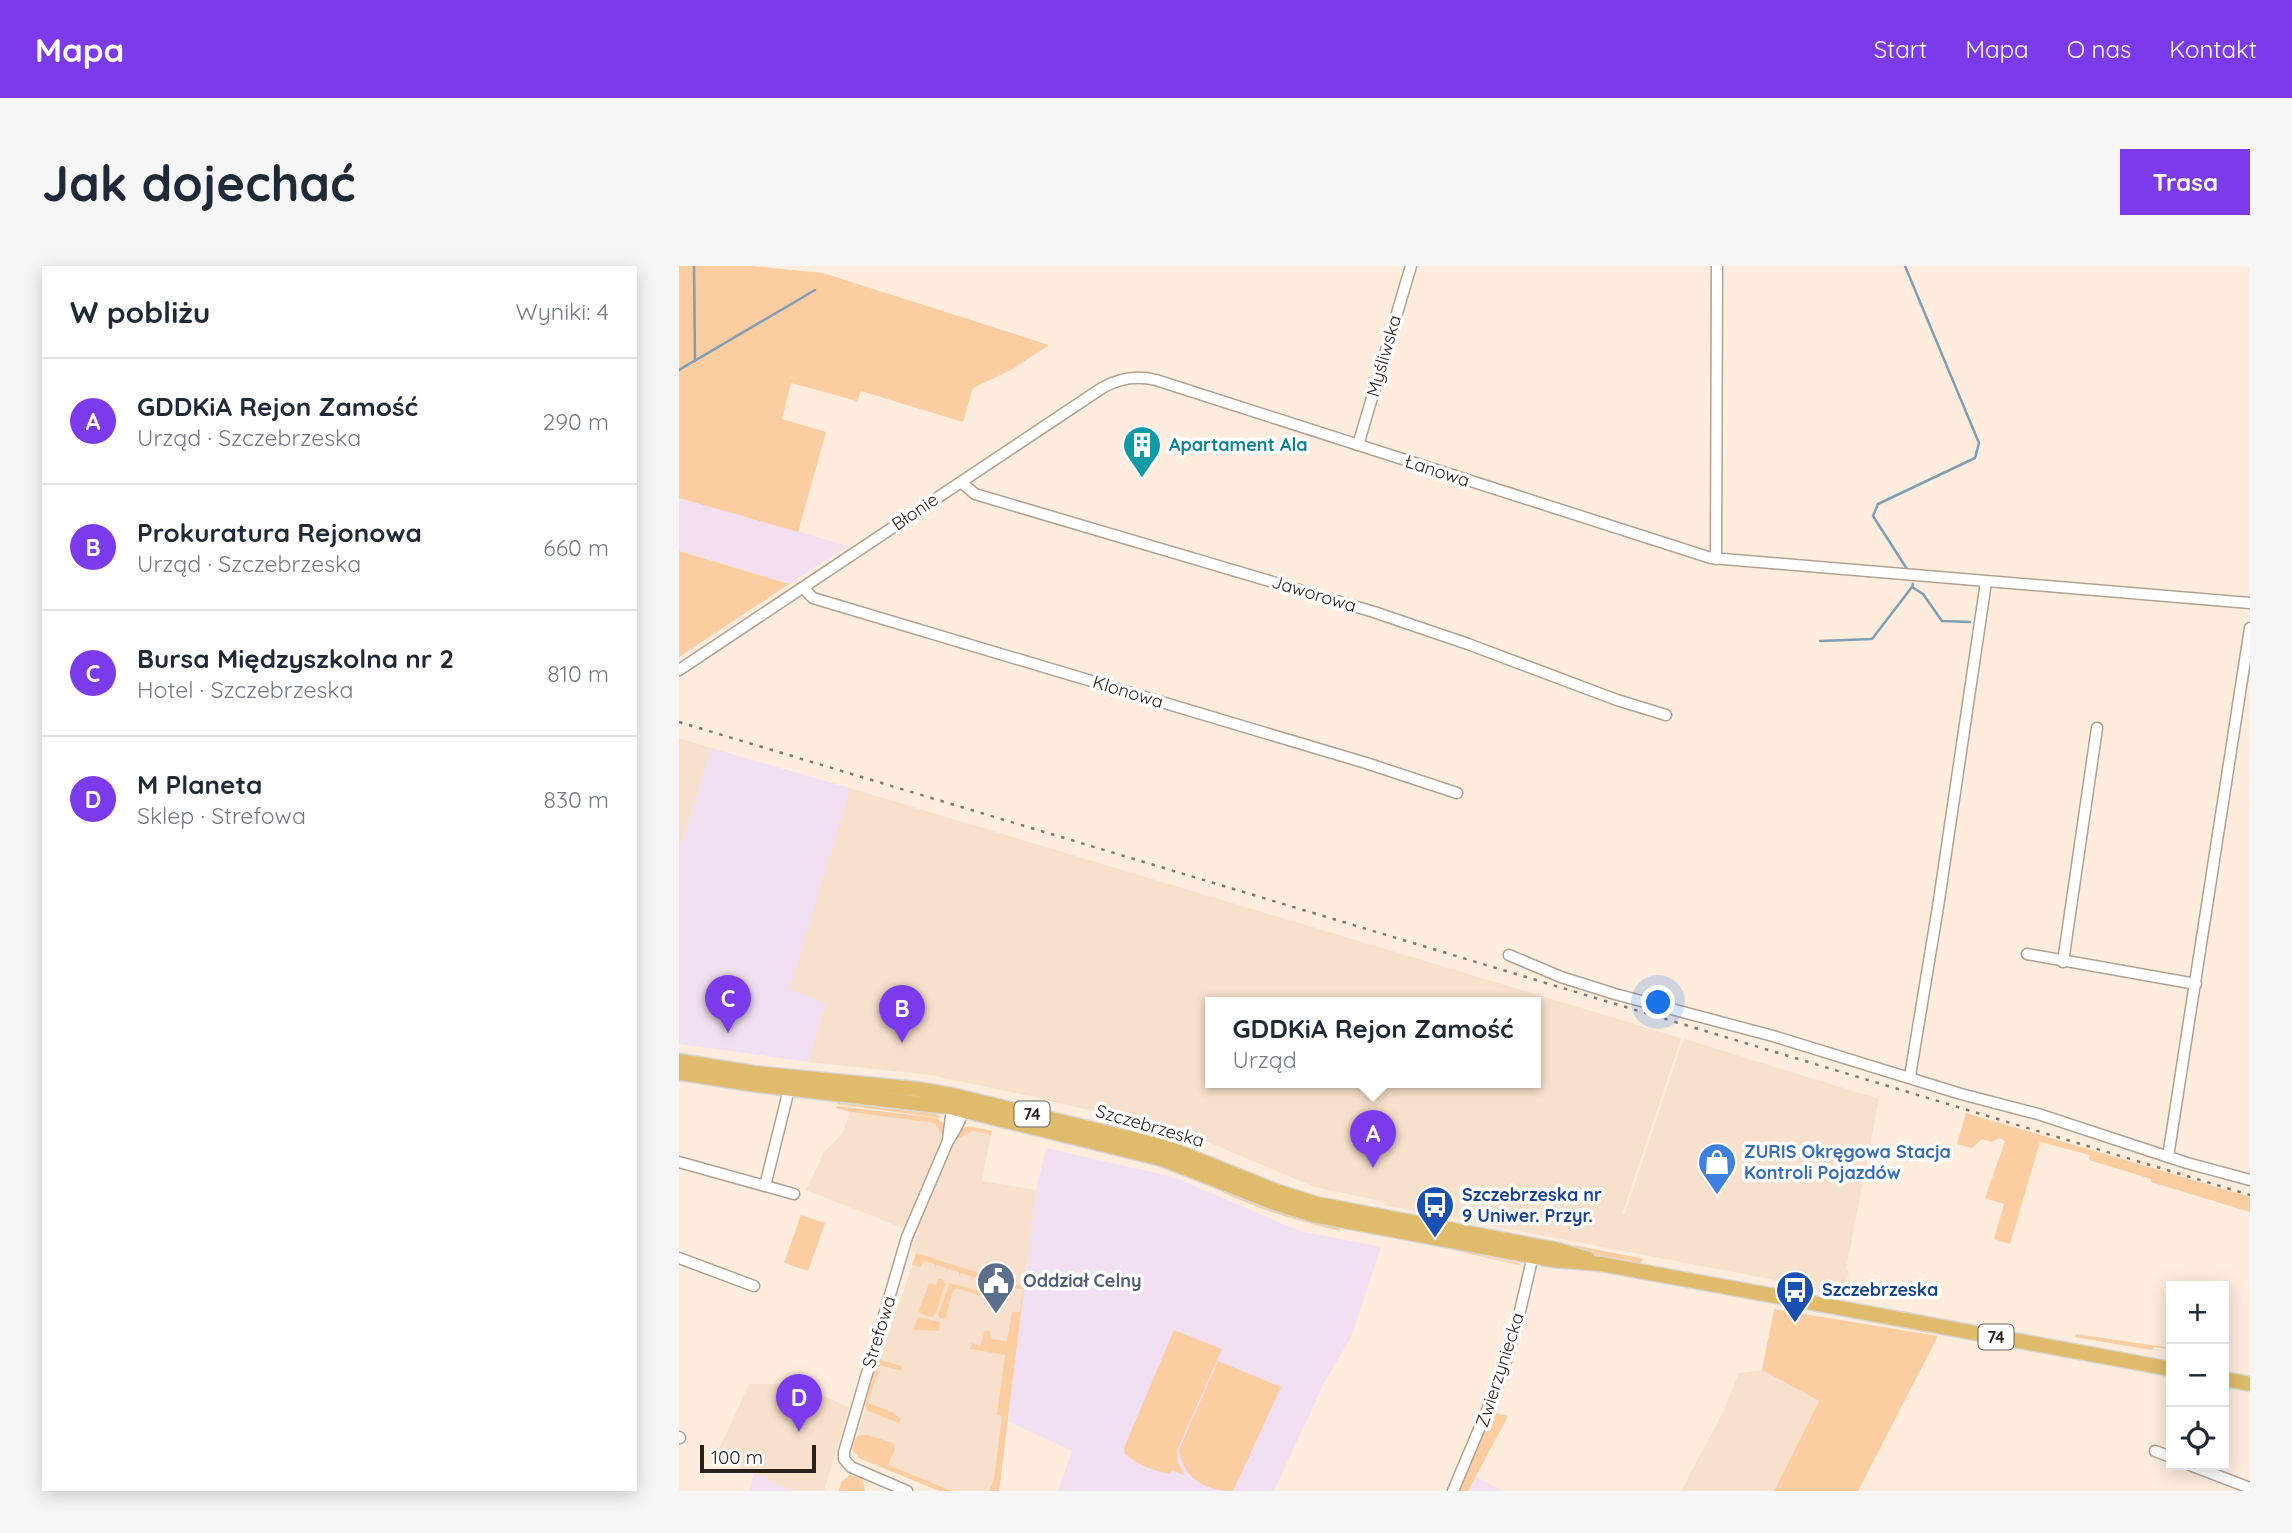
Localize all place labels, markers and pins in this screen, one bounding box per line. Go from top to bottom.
building icon: Apartament Ala [1121,424,1163,479]
place label: Apartament Ala [1169,433,1308,456]
pin: C [705,975,751,1033]
pin: B [879,985,925,1043]
pin: A [1350,1110,1396,1168]
place label: ZURIS Okręgowa Stacja Kontroli Pojazdów [1744,1140,1951,1184]
shop icon: ZURIS Okręgowa Stacja Kontroli Pojazdów [1696,1141,1738,1196]
place label: Szczebrzeska nr 9 Uniwer. Przyr. [1462,1183,1602,1227]
bus stop icon: Szczebrzeska nr 9 Uniwer. Przyr. [1414,1184,1456,1239]
public building icon: Oddział Celny [975,1260,1017,1315]
place label: Oddział Celny [1023,1269,1142,1292]
bus stop icon: Szczebrzeska [1774,1269,1816,1324]
place label: Szczebrzeska [1822,1278,1938,1301]
pin: D [776,1374,822,1432]

